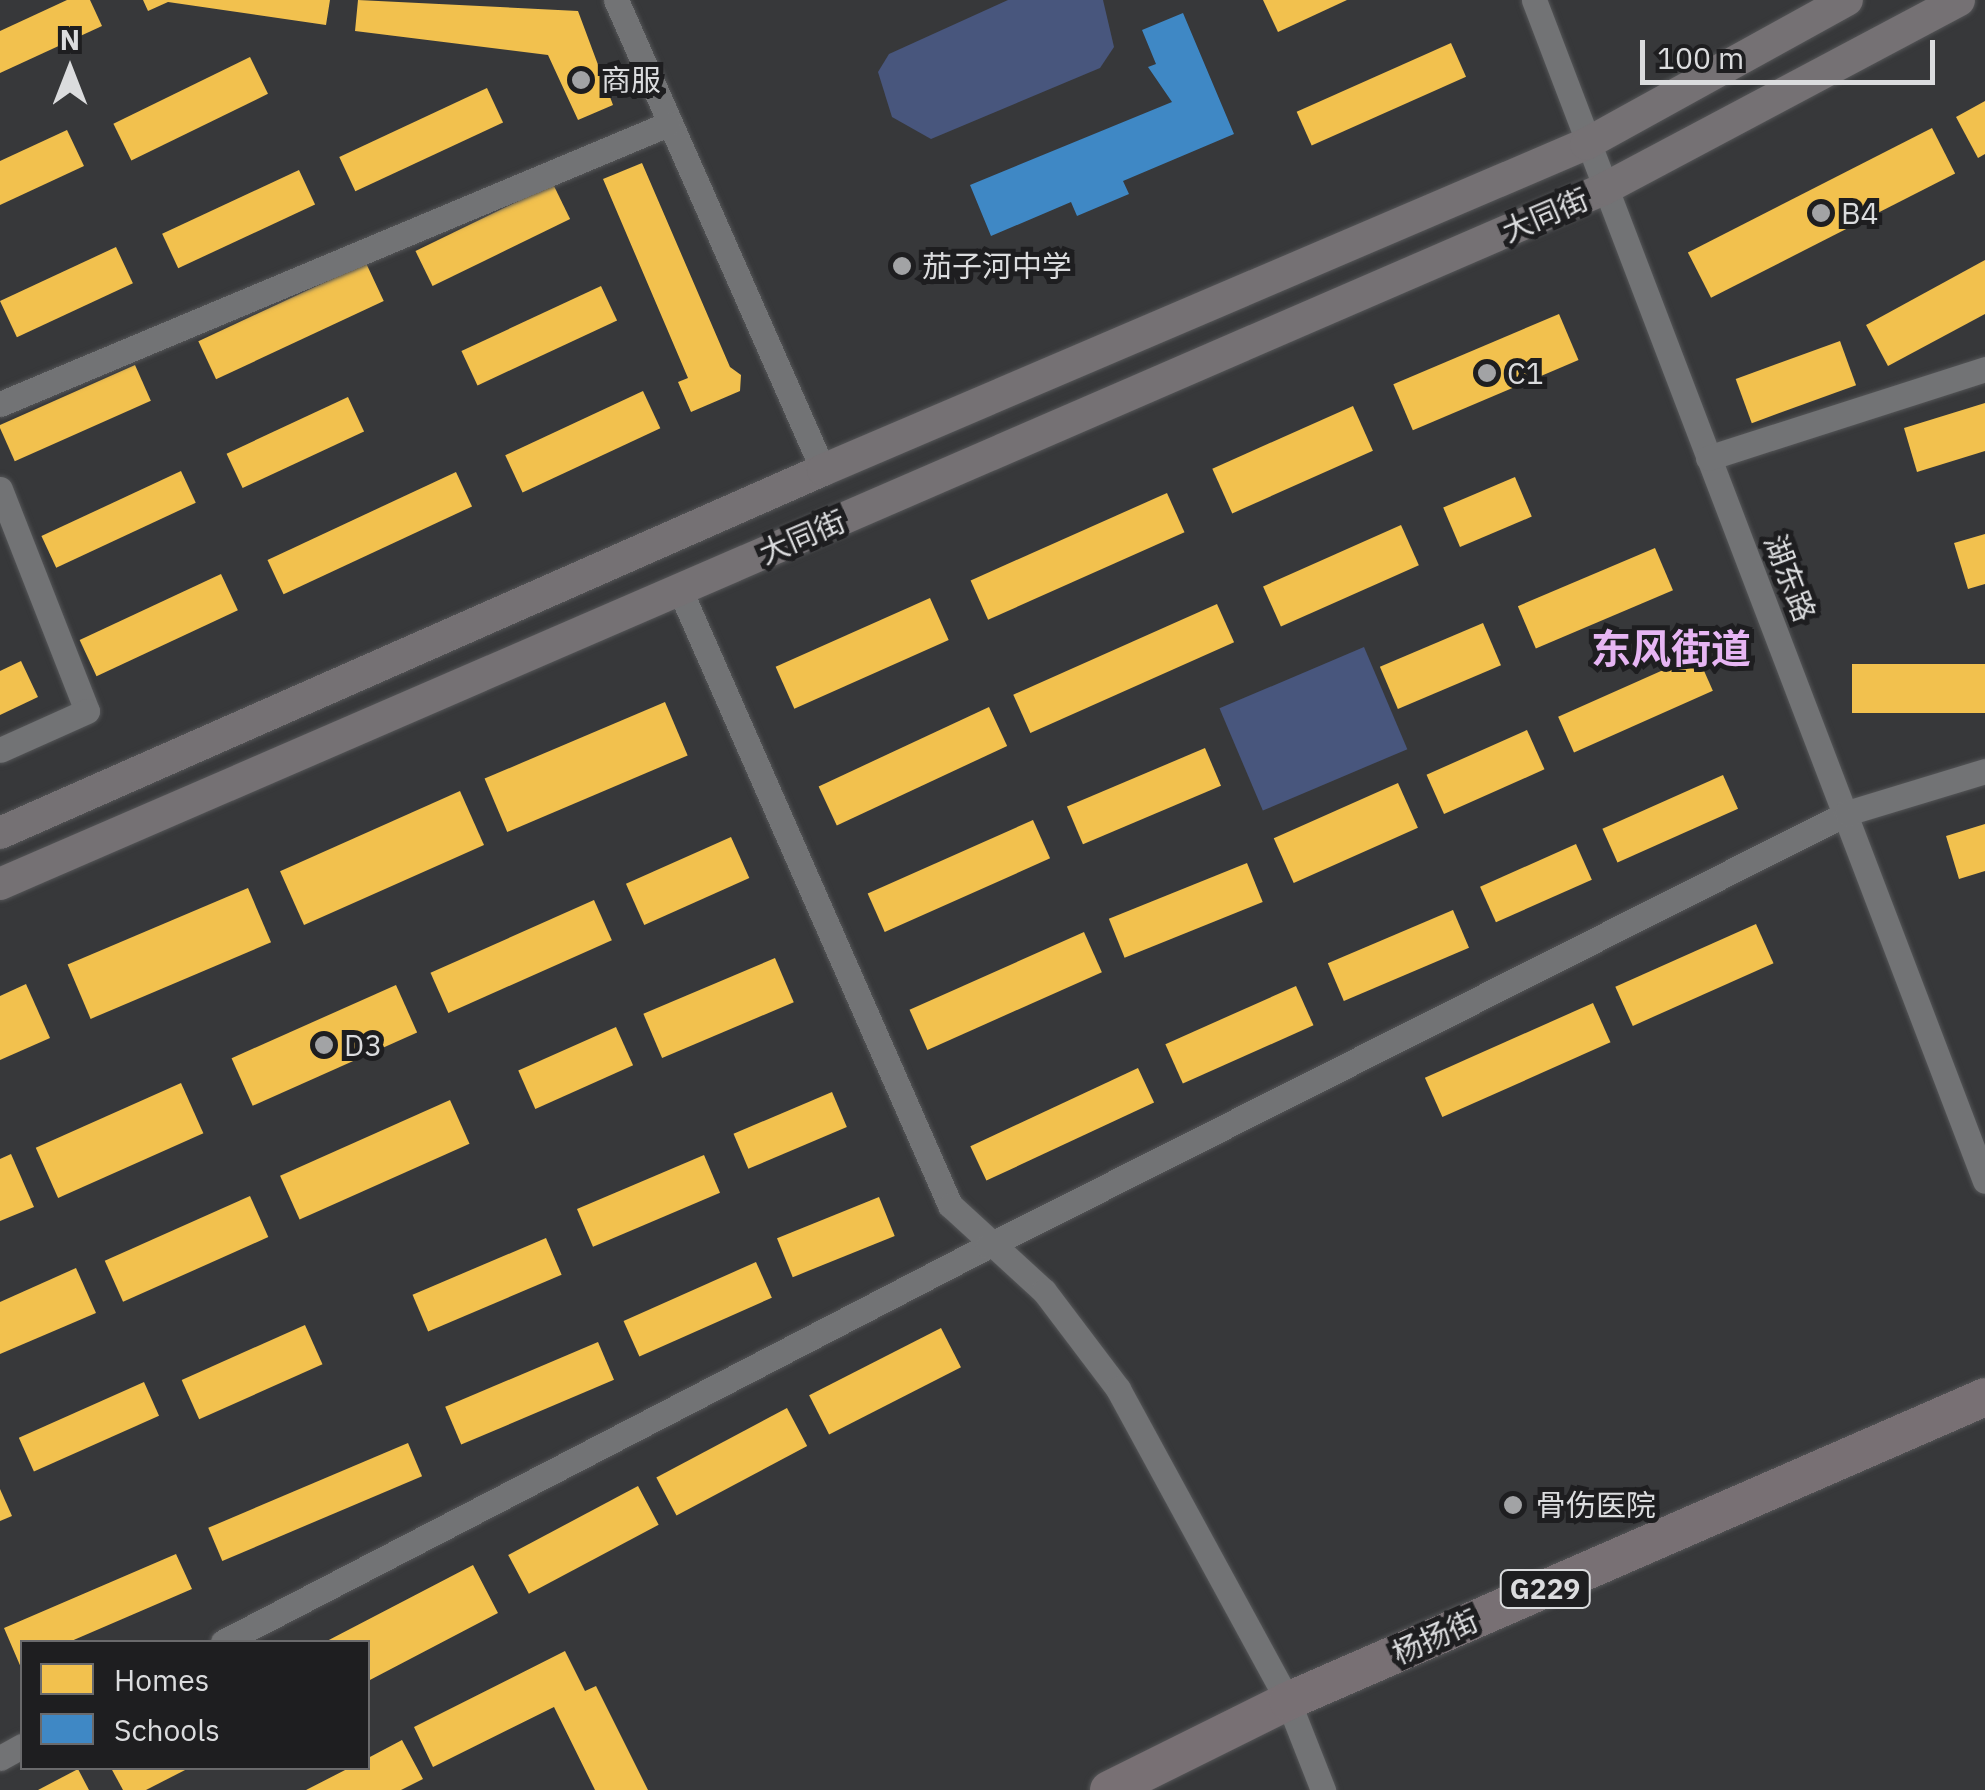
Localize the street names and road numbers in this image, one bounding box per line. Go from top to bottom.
street label: 大同街 [1497,181,1593,249]
street label: 大同街 [754,503,850,571]
street label: 湖东路 [1757,530,1823,626]
road number: G229 [1498,1566,1592,1612]
street label: 杨扬街 [1387,1602,1483,1672]

